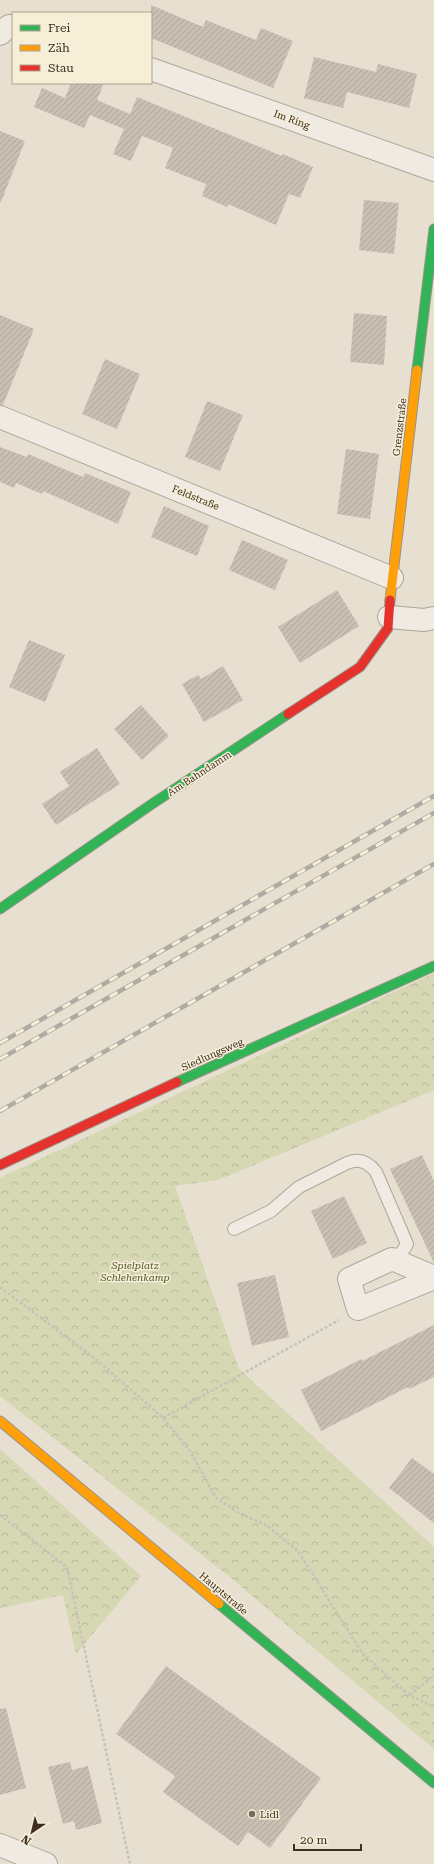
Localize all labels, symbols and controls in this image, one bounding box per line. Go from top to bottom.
legend [12,12,152,84]
text: Frei [48,21,70,35]
text: Zäh [48,41,70,55]
text: Stau [48,61,74,75]
street label: Im Ring [272,108,312,131]
street label: Grenzstraße [390,397,409,457]
street label: Feldstraße [171,483,222,512]
street label: Am Bahndamm [165,749,233,798]
street label: Siedlungsweg [180,1036,245,1073]
park label: Spielplatz Schlehenkamp [99,1260,170,1283]
street label: Hauptstraße [197,1570,250,1617]
marker: Lidl [247,1809,257,1819]
place label: Lidl [260,1809,279,1820]
north arrow [12,1812,52,1852]
scale bar [294,1826,361,1852]
text: N [19,1832,34,1848]
text: 20 m [300,1833,327,1847]

